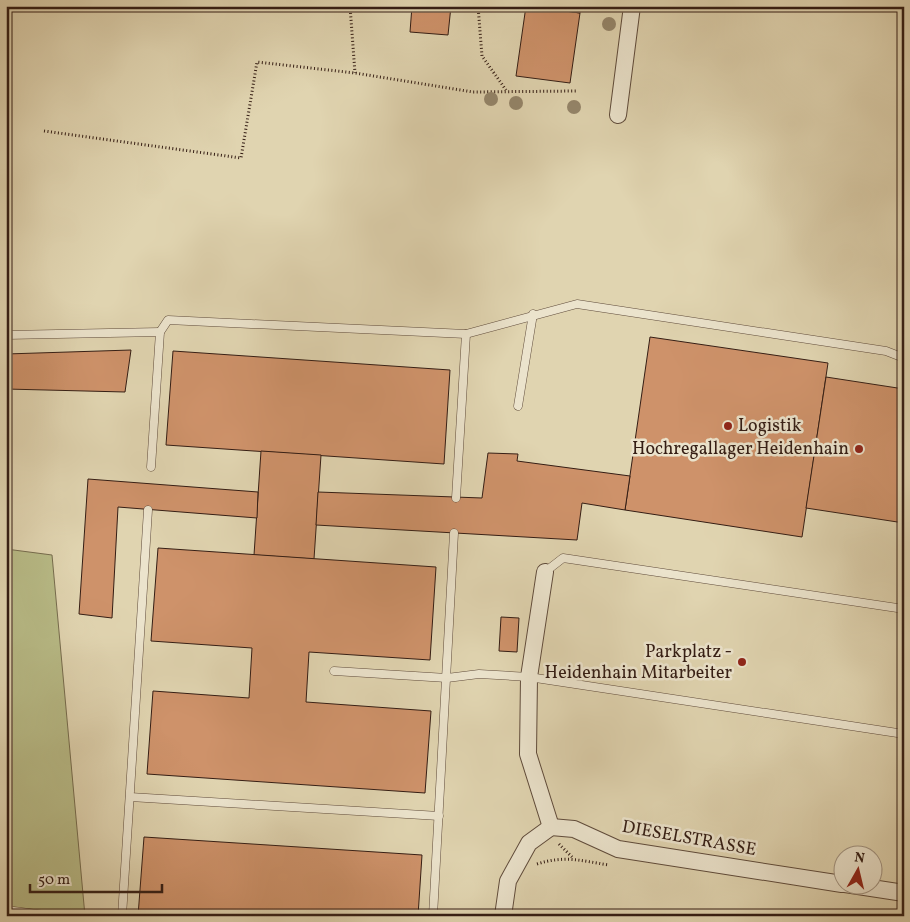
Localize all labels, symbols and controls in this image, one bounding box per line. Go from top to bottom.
place label: Logistik [738,414,802,439]
marker: Logistik [722,420,734,432]
place label: Hochregallager Heidenhain [632,437,849,462]
marker: Hochregallager Heidenhain [853,443,865,455]
place label: Parkplatz - Heidenhain Mitarbeiter [545,640,732,686]
marker: Parkplatz - Heidenhain Mitarbeiter [736,656,748,668]
street label: DIESELSTRASSE [620,815,758,863]
north arrow [832,844,882,894]
text: N [853,848,866,869]
scale bar [30,862,162,894]
text: 50 m [38,870,70,891]

